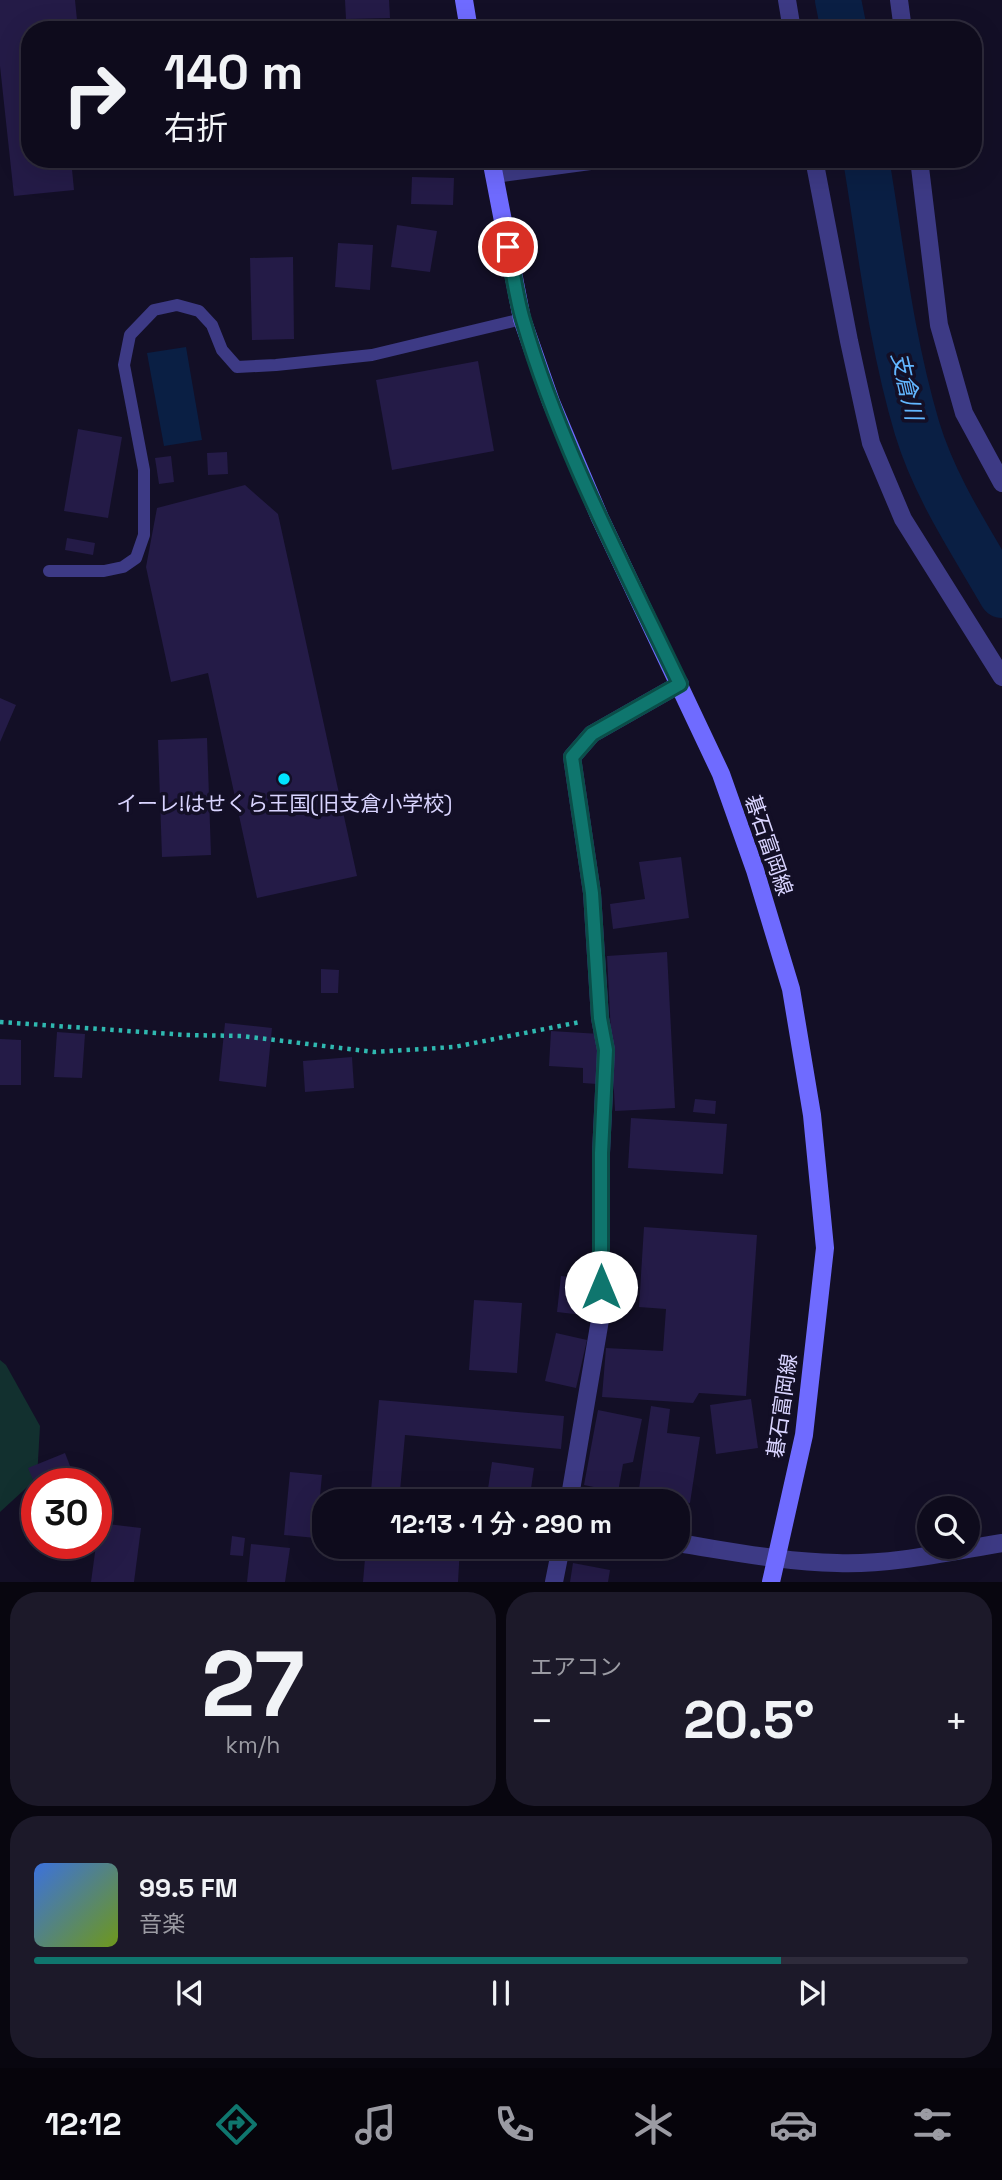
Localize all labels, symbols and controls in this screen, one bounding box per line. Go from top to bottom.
text: 140 m [164,41,303,103]
icon: right [49,49,140,140]
text: 右折 [164,108,228,148]
pin [478,217,538,277]
icon: arrive [489,228,527,266]
water label: 支倉川 [885,349,930,426]
marker: イーレ!はせくら王国(旧支倉小学校) [276,771,292,787]
place label: イーレ!はせくら王国(旧支倉小学校) [116,790,452,817]
street label: 碁石富岡線 [739,791,799,899]
position arrow [564,1250,638,1324]
street label: 碁石富岡線 [761,1352,803,1460]
speed limit sign: 30 [21,1468,112,1559]
map controls [917,1496,980,1559]
button: search [917,1496,980,1559]
text: 12:13 · 1 分 · 290 m [390,1507,612,1541]
text: 27 [201,1626,305,1743]
text: エアコン [530,1652,622,1682]
text: 20.5° [683,1687,815,1753]
text: − [530,1697,554,1745]
text: + [944,1697,968,1745]
text: km/h [226,1730,280,1760]
text: 99.5 FM [139,1871,238,1905]
text: 音楽 [139,1909,185,1939]
icon: previous [171,1974,209,2012]
icon: pause [482,1974,520,2012]
icon: next [793,1974,831,2012]
icon: directions [212,2100,261,2149]
icon: music [351,2100,400,2149]
icon: phone [490,2100,539,2149]
icon: climate [629,2100,678,2149]
icon: car [769,2100,818,2149]
icon: filters [908,2100,957,2149]
text: 12:12 [45,2104,122,2144]

